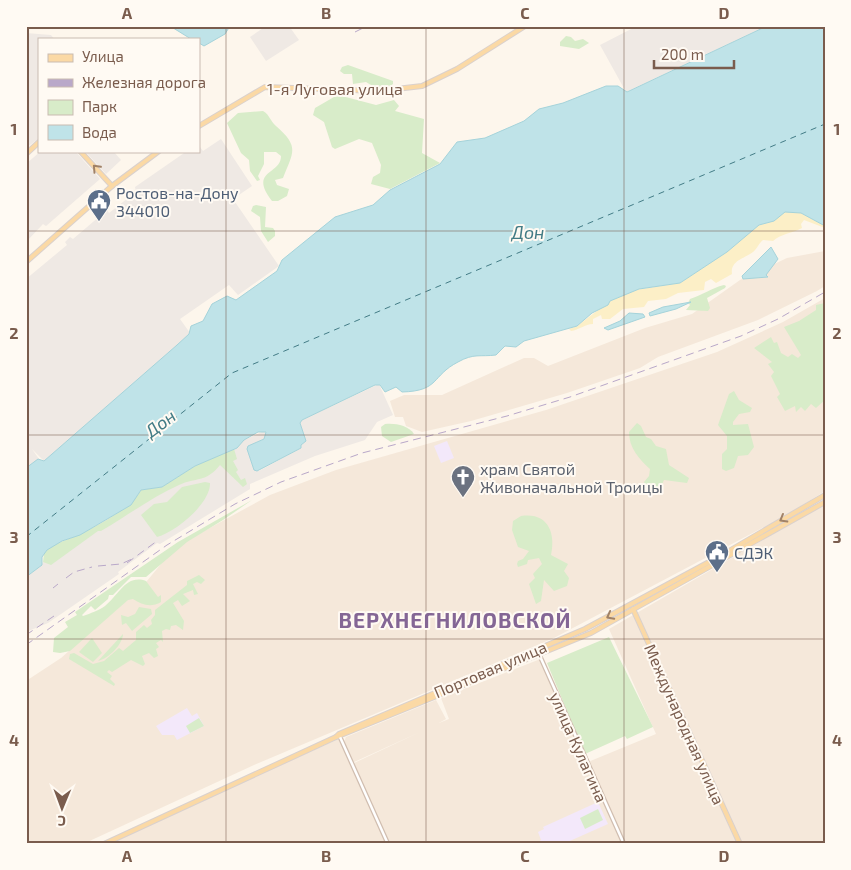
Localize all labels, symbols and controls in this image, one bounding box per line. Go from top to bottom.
text: A [122,3,133,22]
text: B [321,3,331,22]
text: C [520,3,530,22]
text: D [719,3,730,22]
legend [38,38,200,152]
scale bar [654,38,734,70]
text: 200 m [661,45,704,63]
text: Улица [82,47,124,65]
text: Железная дорога [82,73,206,91]
street label: 1-я Луговая улица [267,79,403,99]
text: Парк [82,97,117,115]
text: 1 [11,119,17,138]
text: 1 [834,119,840,138]
text: Вода [82,123,117,141]
one-way arrow [93,165,102,174]
place label: Ростов-на-Дону 344010 [116,183,239,220]
public building icon: Ростов-на-Дону 344010 [86,188,112,222]
water label: Дон [510,221,545,243]
text: 2 [9,323,19,342]
text: 2 [832,323,842,342]
water label: Дон [139,404,180,442]
place label: храм Святой Живоначальной Троицы [480,459,663,496]
church icon: храм Святой Живоначальной Троицы [450,464,476,498]
one-way arrow [779,513,788,523]
text: 3 [9,527,19,546]
text: 3 [832,527,842,546]
public building icon: СДЭК [704,539,730,573]
place label: СДЭК [734,543,773,562]
district label: ВЕРХНЕГНИЛОВСКОЙ [338,607,572,632]
one-way arrow [607,609,616,619]
street label: Портовая улица [431,637,550,702]
street label: Международная улица [640,641,729,808]
street label: улица Кулагина [545,689,612,805]
text: 4 [9,730,19,749]
text: 4 [832,730,842,749]
north arrow [38,782,88,832]
text: С [57,813,66,830]
text: A [122,846,133,865]
text: B [321,846,331,865]
text: C [520,846,530,865]
text: D [719,846,730,865]

